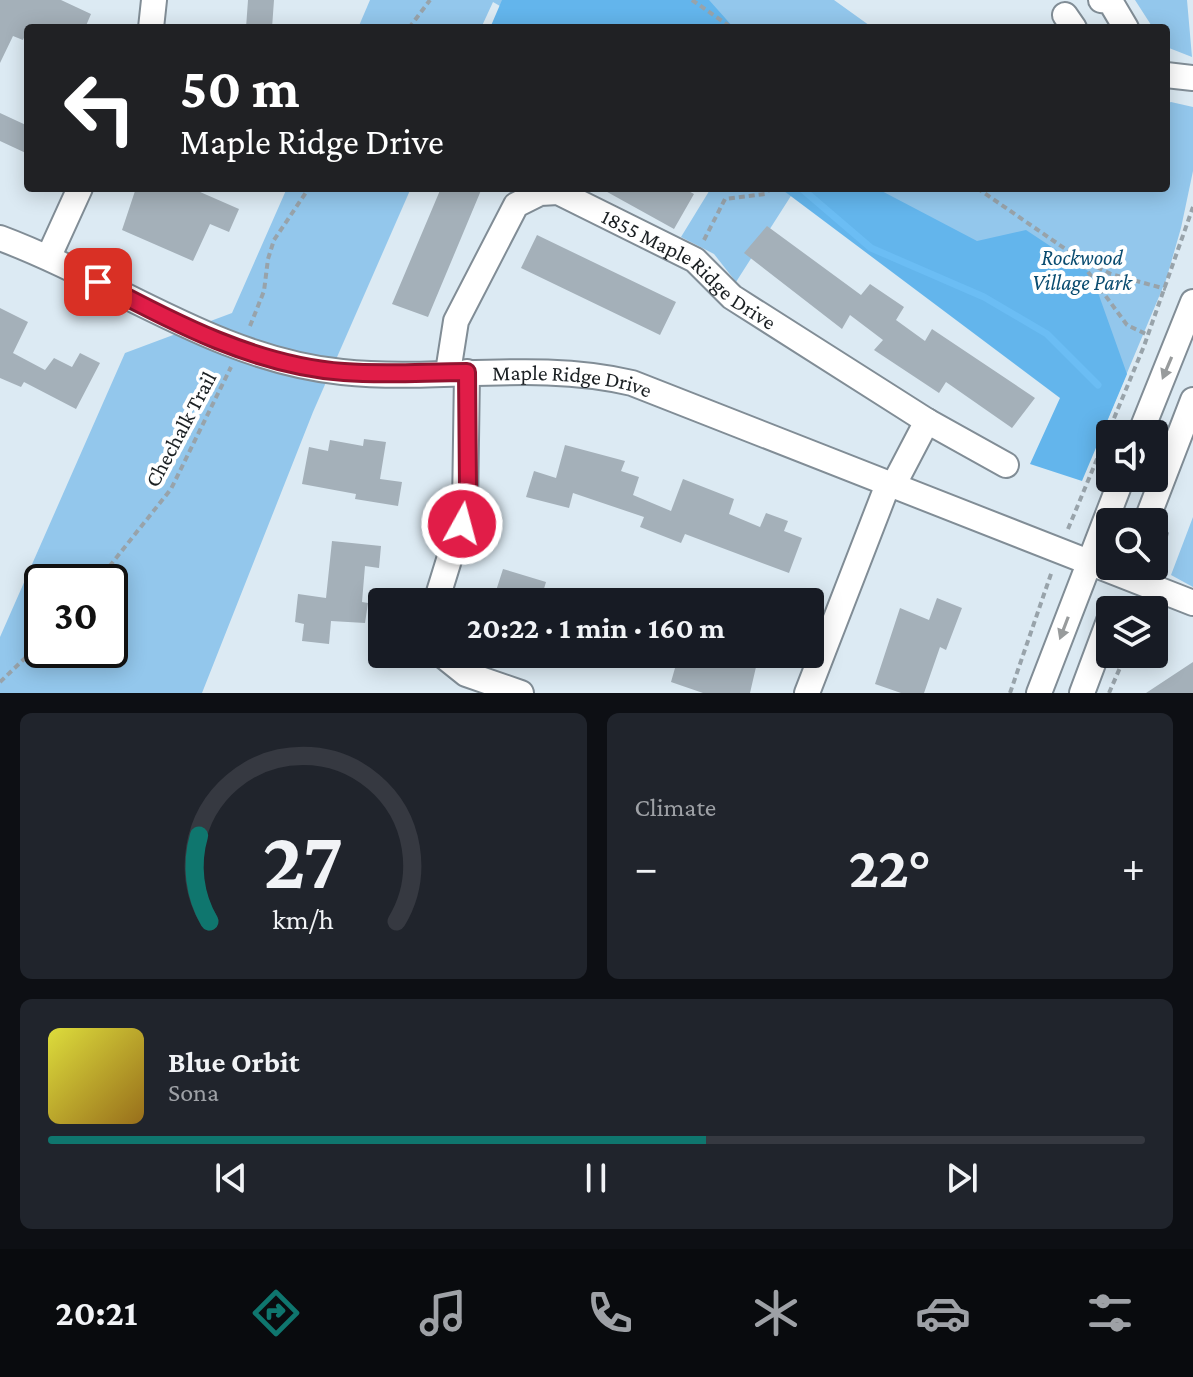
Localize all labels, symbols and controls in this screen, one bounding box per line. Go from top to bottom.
icon: left [48,56,152,160]
text: 50 m [180,57,300,119]
text: Maple Ridge Drive [180,122,444,162]
street label: 1855 Maple Ridge Drive [597,204,781,335]
park label: Rockwood Village Park [1032,245,1133,295]
pin [64,248,132,316]
icon: arrive [76,260,120,304]
one-way arrow [1161,356,1174,380]
street label: Maple Ridge Drive [492,360,656,403]
street label: Chechalk Trail [140,367,221,491]
map controls [1096,420,1168,668]
button: sound [1096,420,1168,492]
position arrow [420,482,504,566]
button: search [1096,508,1168,580]
speed limit sign: 30 [24,564,128,668]
button: layers [1096,596,1168,668]
text: 20:22 · 1 min · 160 m [467,611,725,644]
one-way arrow [1057,616,1070,640]
text: Climate [635,793,716,822]
text: 27 [263,813,344,906]
text: 22° [848,833,931,900]
text: − [635,843,658,891]
text: + [1122,843,1145,891]
text: km/h [272,903,334,935]
text: Blue Orbit [168,1045,299,1078]
text: Sona [168,1078,219,1107]
icon: previous [209,1156,253,1200]
icon: pause [574,1156,618,1200]
icon: next [940,1156,984,1200]
icon: directions [248,1285,304,1341]
icon: music [415,1285,471,1341]
icon: phone [582,1285,638,1341]
icon: climate [748,1285,804,1341]
icon: car [915,1285,971,1341]
icon: filters [1082,1285,1138,1341]
text: 20:21 [55,1293,137,1333]

